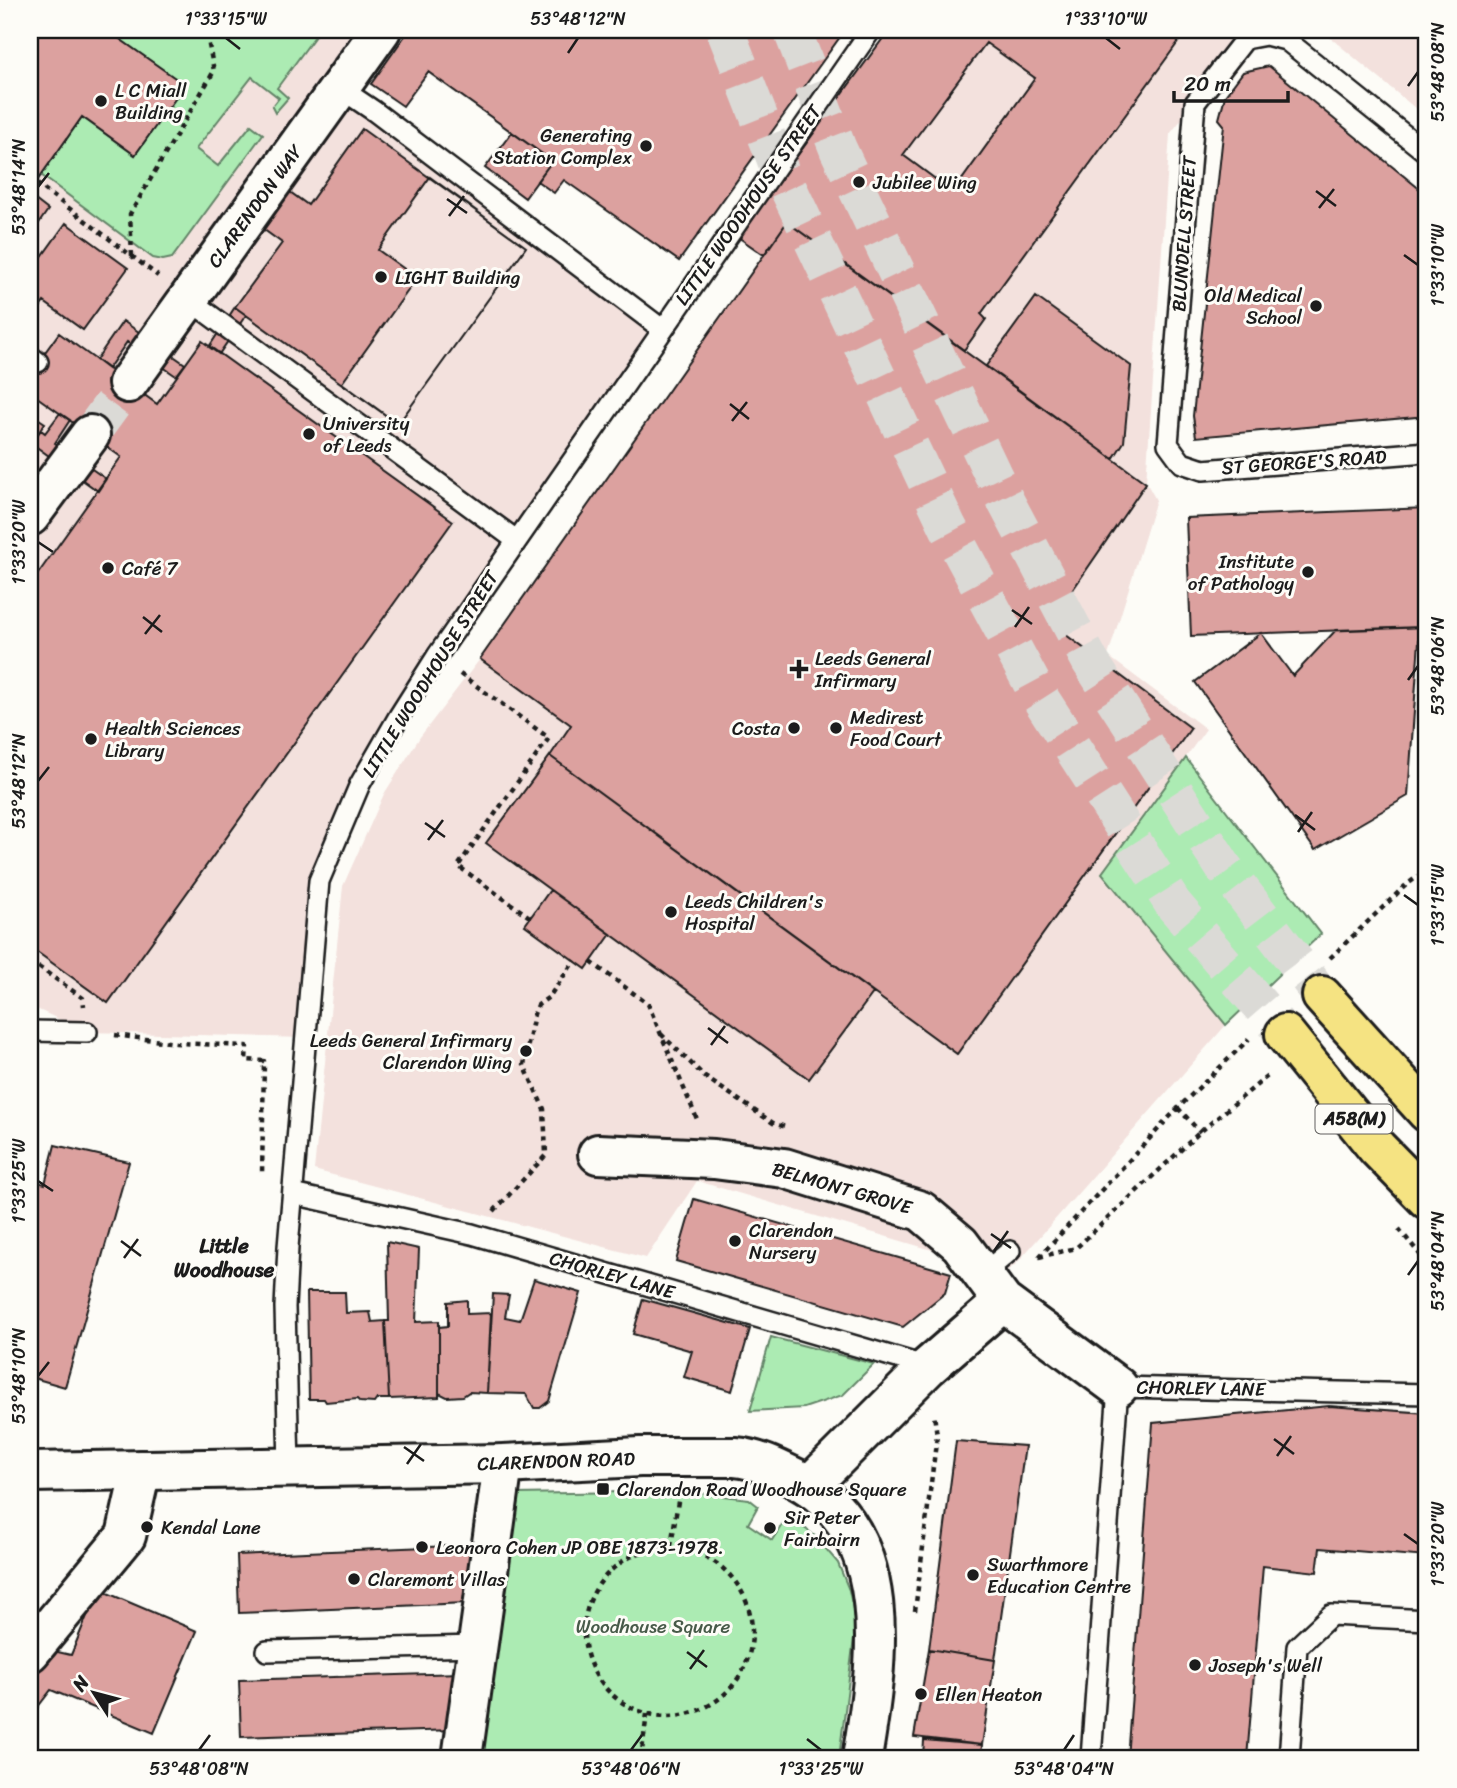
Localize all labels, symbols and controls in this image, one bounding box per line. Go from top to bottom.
text: 1°33'15"W [185,3,268,35]
text: 53°48'12"N [530,3,626,35]
text: 1°33'10"W [1065,3,1148,35]
text: 53°48'08"N [1422,22,1454,122]
scale bar [1174,60,1287,104]
text: 20 m [1184,65,1231,103]
place label: L C Miall Building [115,74,187,129]
marker: L C Miall Building [93,93,109,109]
street label: LITTLE WOODHOUSE STREET [666,96,831,312]
place label: Generating Station Complex [493,119,632,174]
street label: CLARENDON WAY [199,136,312,275]
text: 53°48'14"N [3,138,35,235]
marker: Generating Station Complex [638,138,654,154]
street label: BLUNDELL STREET [1162,154,1206,313]
place label: Jubilee Wing [872,166,977,199]
marker: Jubilee Wing [851,174,867,190]
text: 1°33'10"W [1422,223,1454,306]
place label: LIGHT Building [395,261,521,294]
marker: LIGHT Building [373,269,389,285]
place label: Old Medical School [1204,279,1303,334]
marker: Old Medical School [1308,298,1324,314]
place label: University of Leeds [323,407,410,462]
marker: University of Leeds [301,426,317,442]
street label: ST GEORGE'S ROAD [1220,440,1388,484]
text: 1°33'20"W [3,498,35,585]
place label: Institute of Pathology [1188,545,1294,600]
place label: Café 7 [122,552,179,585]
marker: Café 7 [100,560,116,576]
street label: LITTLE WOODHOUSE STREET [353,563,508,784]
marker: Institute of Pathology [1300,564,1316,580]
text: 53°48'06"N [1422,616,1454,715]
place label: Leeds General Infirmary [814,642,931,697]
marker: Leeds General Infirmary [789,659,809,679]
place label: Medirest Food Court [850,701,943,756]
place label: Health Sciences Library [105,712,241,767]
place label: Costa [732,712,780,745]
marker: Costa [786,720,802,736]
marker: Medirest Food Court [828,720,844,736]
marker: Health Sciences Library [83,731,99,747]
text: 53°48'12"N [3,733,35,829]
text: 1°33'15"W [1422,863,1454,946]
place label: Leeds Children's Hospital [685,885,823,940]
marker: Leeds Children's Hospital [663,904,679,920]
place label: Leeds General Infirmary Clarendon Wing [310,1024,512,1079]
marker: Leeds General Infirmary Clarendon Wing [518,1043,534,1059]
road number: A58(M) [1316,1104,1392,1134]
text: 1°33'25"W [3,1138,35,1223]
street label: BELMONT GROVE [768,1152,917,1224]
text: 53°48'04"N [1422,1211,1454,1311]
place label: Clarendon Nursery [749,1214,833,1269]
district label: Little Woodhouse [174,1227,275,1289]
marker: Clarendon Nursery [727,1233,743,1249]
street label: CHORLEY LANE [546,1241,680,1309]
text: 53°48'10"N [3,1327,35,1424]
street label: CHORLEY LANE [1136,1370,1267,1406]
street label: CLARENDON ROAD [477,1442,636,1480]
place label: Clarendon Road Woodhouse Square [617,1473,907,1506]
marker: Clarendon Road Woodhouse Square [595,1481,611,1497]
text: 1°33'20"W [1422,1500,1454,1587]
place label: Sir Peter Fairbairn [784,1501,861,1556]
place label: Kendal Lane [161,1511,261,1544]
marker: Kendal Lane [139,1519,155,1535]
marker: Sir Peter Fairbairn [762,1520,778,1536]
place label: Leonora Cohen JP OBE 1873-1978. [436,1531,724,1564]
marker: Leonora Cohen JP OBE 1873-1978. [414,1539,430,1555]
place label: Swarthmore Education Centre [987,1548,1131,1603]
place label: Claremont Villas [368,1563,506,1596]
marker: Swarthmore Education Centre [965,1567,981,1583]
marker: Claremont Villas [346,1571,362,1587]
park label: Woodhouse Square [576,1610,730,1643]
place label: Joseph's Well [1208,1649,1323,1682]
marker: Joseph's Well [1187,1657,1203,1673]
north arrow [60,1658,130,1728]
text: N [63,1668,98,1699]
place label: Ellen Heaton [935,1678,1042,1711]
marker: Ellen Heaton [913,1686,929,1702]
text: 53°48'08"N [149,1753,249,1785]
text: 53°48'06"N [582,1753,681,1785]
text: 1°33'25"W [779,1753,864,1785]
text: 53°48'04"N [1014,1753,1114,1785]

